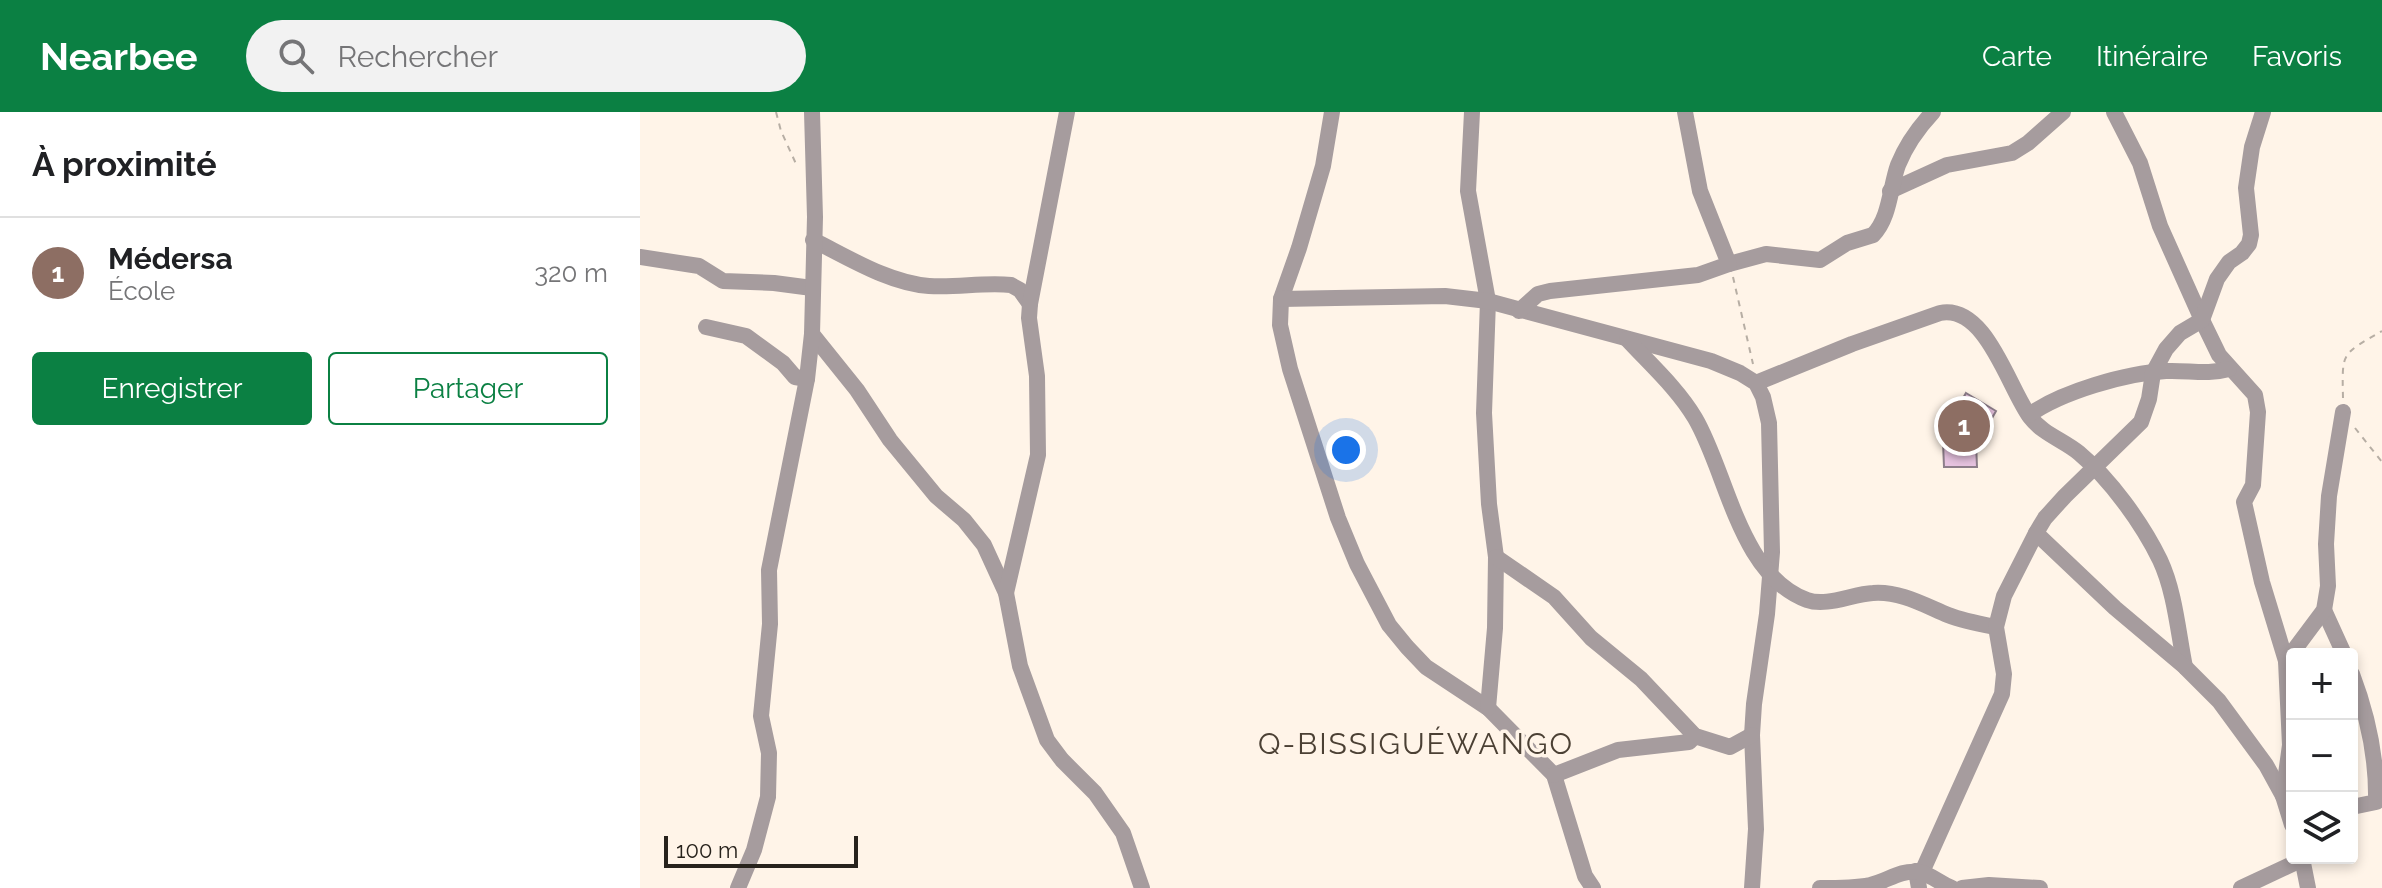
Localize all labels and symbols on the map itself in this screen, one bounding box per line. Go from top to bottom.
pin: 1 [1938,396,1990,456]
your location [1326,430,1366,470]
district label: Q-BISSIGUÉWANGO [1258,726,1574,761]
scale bar [664,832,858,868]

